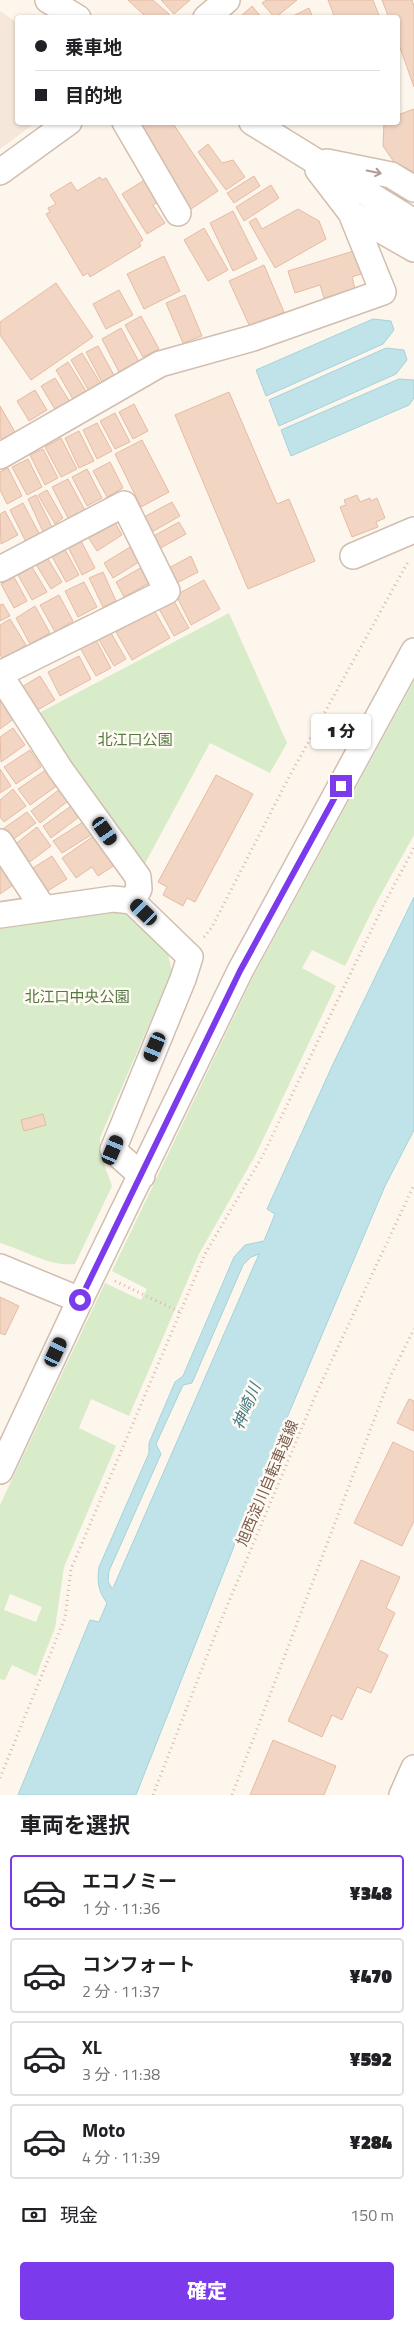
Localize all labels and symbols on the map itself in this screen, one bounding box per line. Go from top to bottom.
one-way arrow [366,167,382,177]
callout: 1 分 [311,714,371,748]
park label: 北江口公園 [97,728,173,751]
route end [330,775,352,797]
car [90,814,119,848]
car [127,896,160,928]
park label: 北江口中央公園 [24,985,130,1008]
car [142,1030,167,1064]
car [100,1133,125,1167]
route start [69,1289,91,1311]
car [42,1335,69,1369]
water label: 神崎川 [226,1377,267,1433]
street label: 旭西淀川自転車道線 [230,1416,304,1550]

